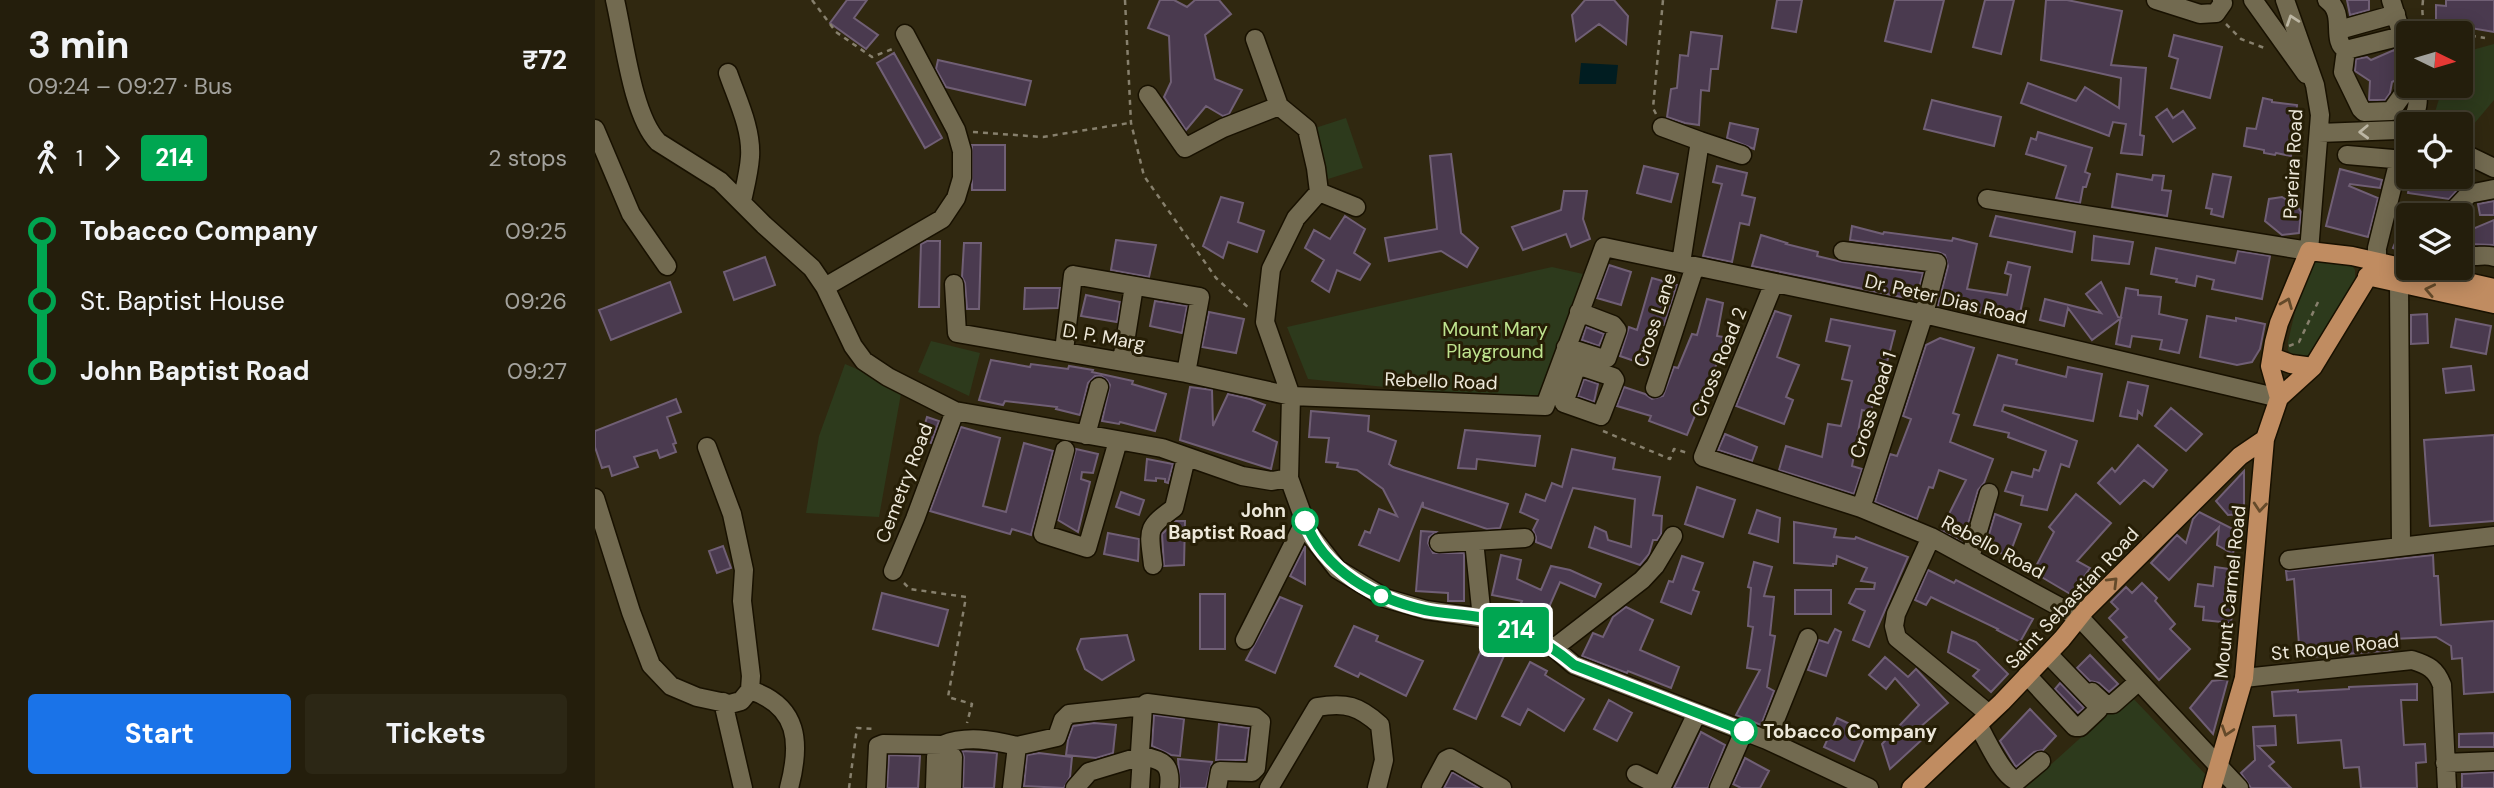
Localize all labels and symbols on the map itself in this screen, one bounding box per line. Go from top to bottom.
one-way arrow [2286,14,2300,26]
north arrow [2396,21,2473,98]
street label: Pereira Road [2278,108,2308,220]
one-way arrow [2358,124,2369,139]
street label: Dr. Peter Dias Road [1862,268,2030,330]
street label: Cross Lane [1628,270,1682,370]
one-way arrow [2424,284,2436,298]
one-way arrow [2279,298,2293,310]
street label: Cross Road 2 [1686,304,1752,420]
street label: D. P. Marg [1061,317,1148,357]
park label: Mount Mary Playground [1442,317,1548,364]
street label: Cross Road 1 [1844,348,1902,462]
street label: Rebello Road [1384,367,1498,395]
street label: Cemetry Road [870,420,938,546]
place label: John Baptist Road [1168,498,1286,545]
one-way arrow [2253,502,2268,513]
street label: Mount Carmel Road [2208,504,2252,680]
marker: John Baptist Road [1292,508,1318,534]
street label: Rebello Road [1937,509,2049,585]
street label: Saint Sebastian Road [2000,522,2144,674]
one-way arrow [2105,578,2118,591]
unlabelled marker [1371,586,1391,606]
line badge: 214 [1476,607,1556,653]
street label: St Roque Road [2270,628,2400,666]
marker: Tobacco Company [1731,718,1757,744]
place label: Tobacco Company [1763,719,1937,744]
one-way arrow [2221,725,2236,737]

